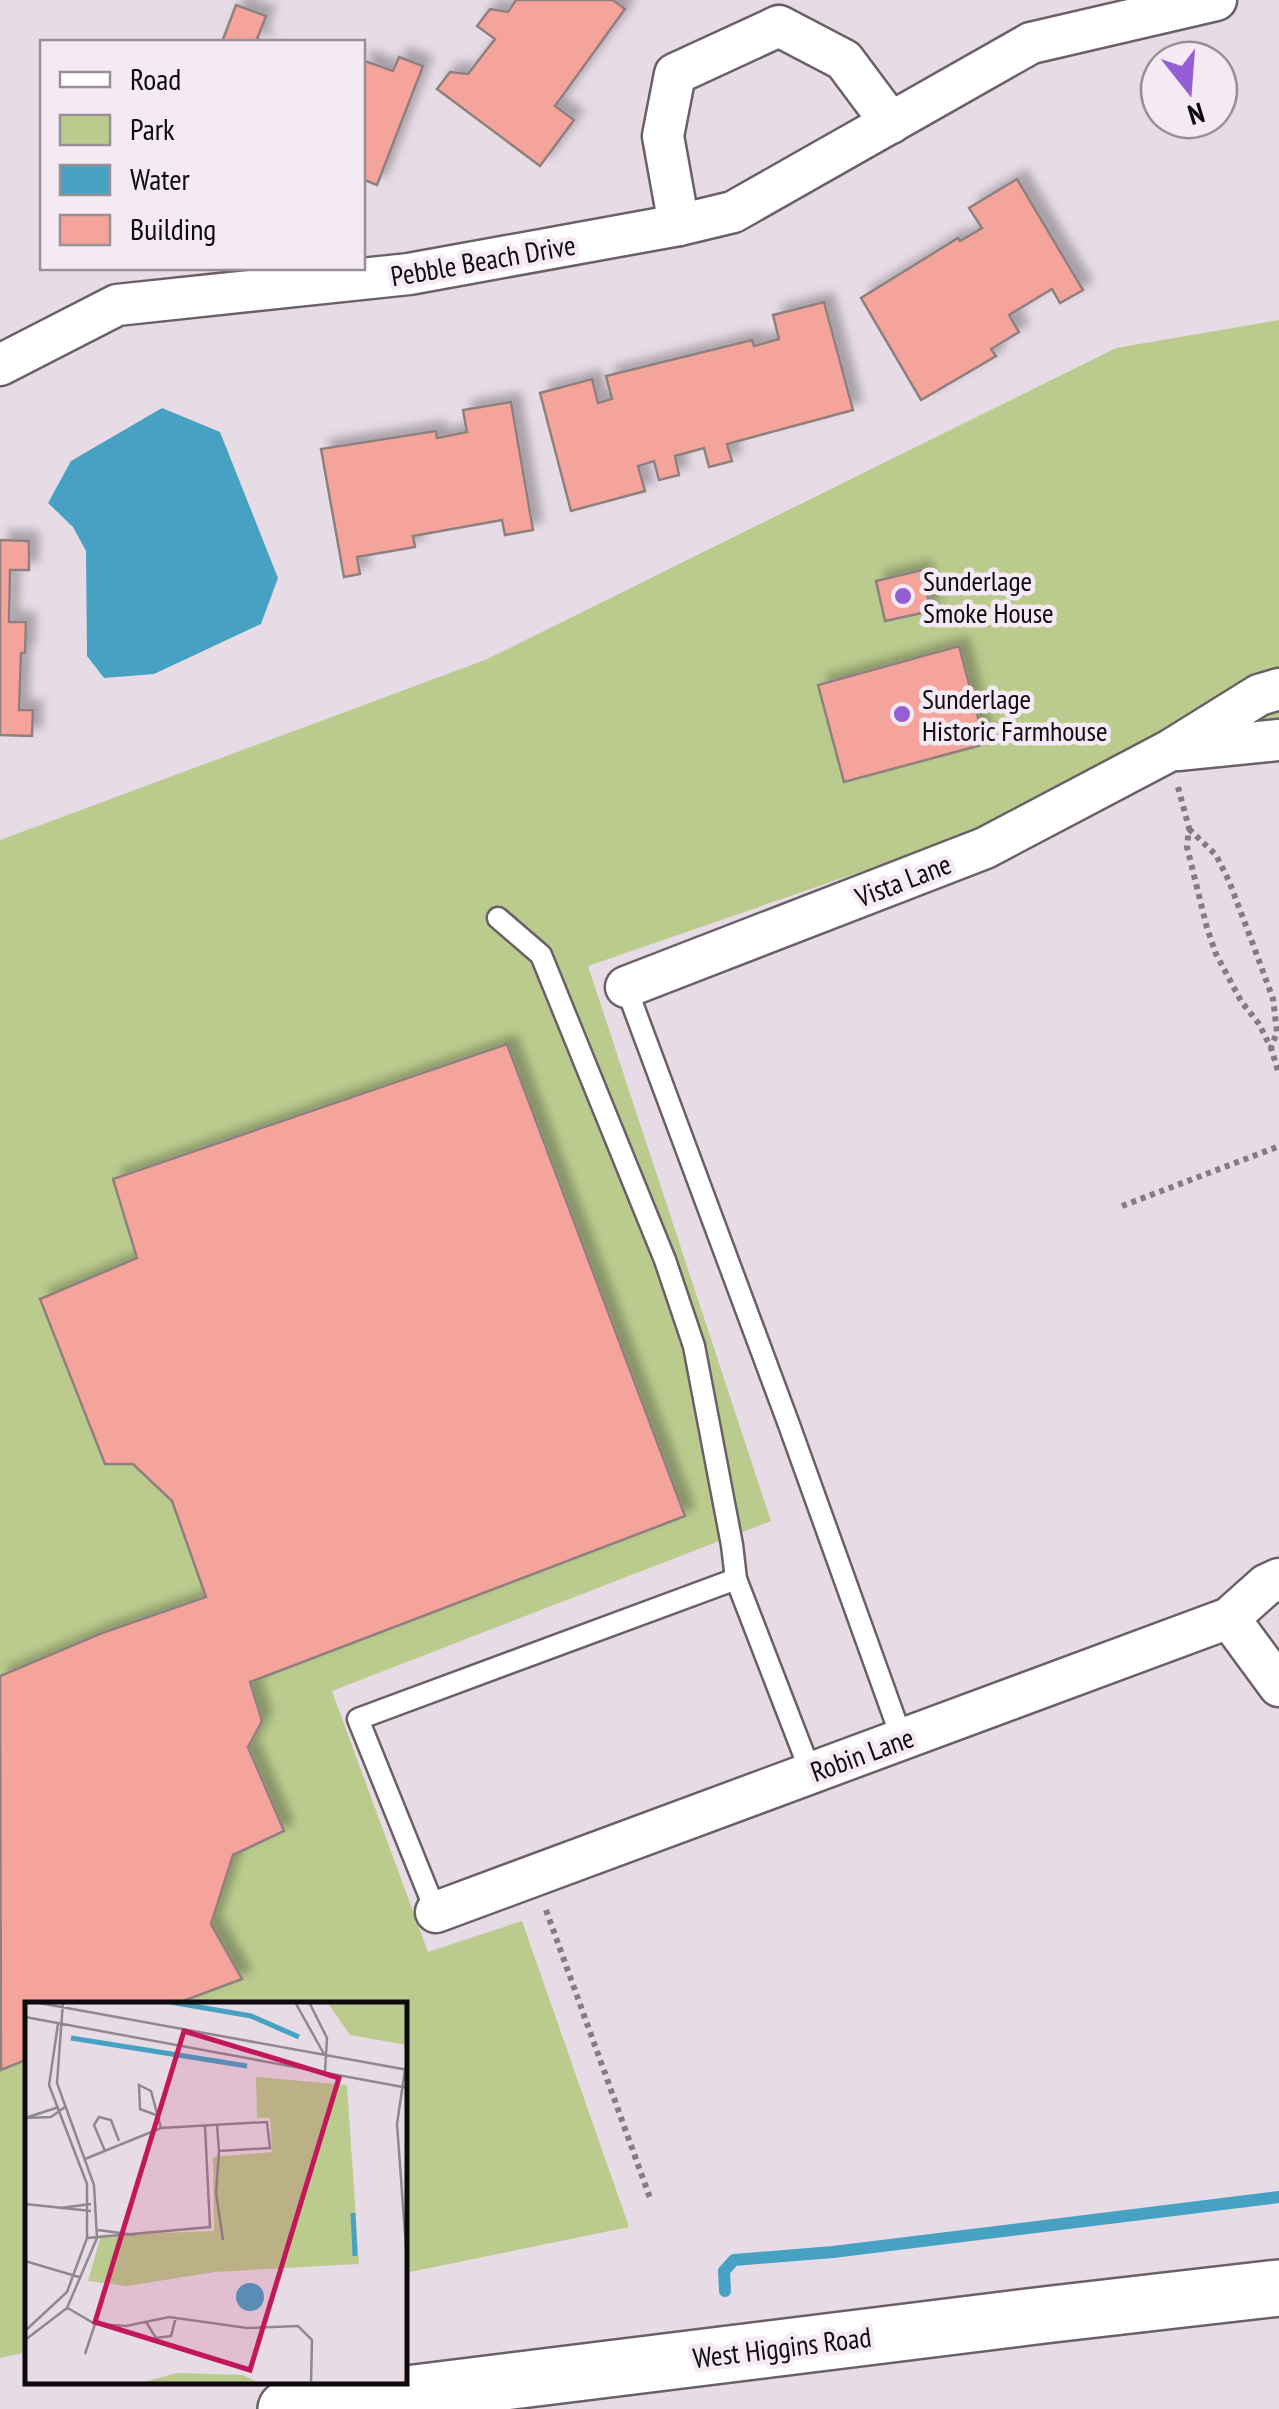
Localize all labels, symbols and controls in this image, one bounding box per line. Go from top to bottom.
legend [40,40,365,270]
north arrow [1139,40,1239,140]
text: Road [130,59,181,98]
text: N [1184,94,1209,134]
text: Park [130,109,175,148]
text: Water [130,159,191,198]
text: Building [130,209,216,248]
street label: Pebble Beach Drive [388,226,578,294]
place label: Sunderlage Smoke House [923,562,1054,631]
marker: Sunderlage Smoke House [892,585,914,607]
place label: Sunderlage Historic Farmhouse [922,680,1108,749]
marker: Sunderlage Historic Farmhouse [891,703,913,725]
street label: Vista Lane [849,845,956,915]
street label: Robin Lane [805,1718,919,1790]
inset map [25,2002,408,2384]
street label: West Higgins Road [691,2318,873,2376]

